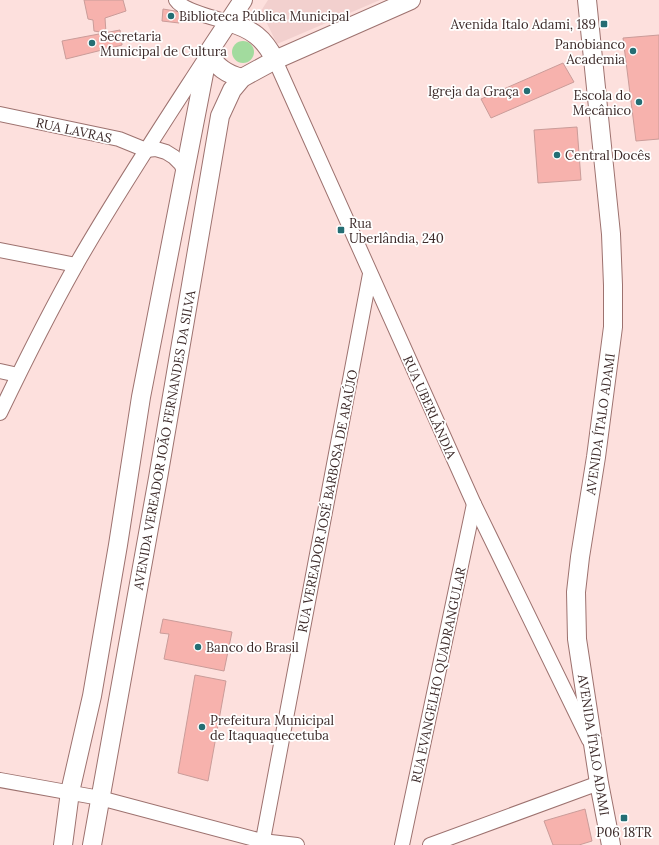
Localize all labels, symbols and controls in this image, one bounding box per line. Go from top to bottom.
place label: Biblioteca Pública Municipal [179,8,350,25]
marker: Biblioteca Pública Municipal [166,11,176,21]
place label: Avenida Italo Adami, 189 [450,16,596,33]
marker: Avenida Italo Adami, 189 [599,19,609,29]
place label: Secretaria Municipal de Cultura [100,28,227,60]
place label: Panobianco Academia [555,36,625,68]
marker: Secretaria Municipal de Cultura [87,38,97,48]
marker: Panobianco Academia [628,46,638,56]
place label: Igreja da Graça [428,83,519,100]
marker: Igreja da Graça [522,86,532,96]
place label: Escola do Mecânico [573,87,631,119]
marker: Escola do Mecânico [634,97,644,107]
street label: RUA LAVRAS [34,114,113,147]
place label: Central Docês [565,147,650,164]
marker: Central Docês [552,150,562,160]
place label: Rua Uberlândia, 240 [349,215,444,247]
marker: Rua Uberlândia, 240 [336,225,346,235]
street label: AVENIDA VEREADOR JOÃO FERNANDES DA SILVA [130,288,199,592]
street label: AVENIDA ÍTALO ADAMI [582,352,619,497]
street label: RUA UBERLÂNDIA [399,353,460,462]
street label: RUA VEREADOR JOSÉ BARBOSA DE ARAÚJO [294,368,361,634]
street label: RUA EVANGELHO QUADRANGULAR [407,565,470,785]
place label: Banco do Brasil [206,639,299,656]
marker: Banco do Brasil [193,642,203,652]
street label: AVENIDA ÍTALO ADAMI [574,672,613,817]
place label: Prefeitura Municipal de Itaquaquecetuba [210,712,334,744]
marker: Prefeitura Municipal de Itaquaquecetuba [197,722,207,732]
marker: P06 18TR [619,813,629,823]
place label: P06 18TR [596,824,653,841]

